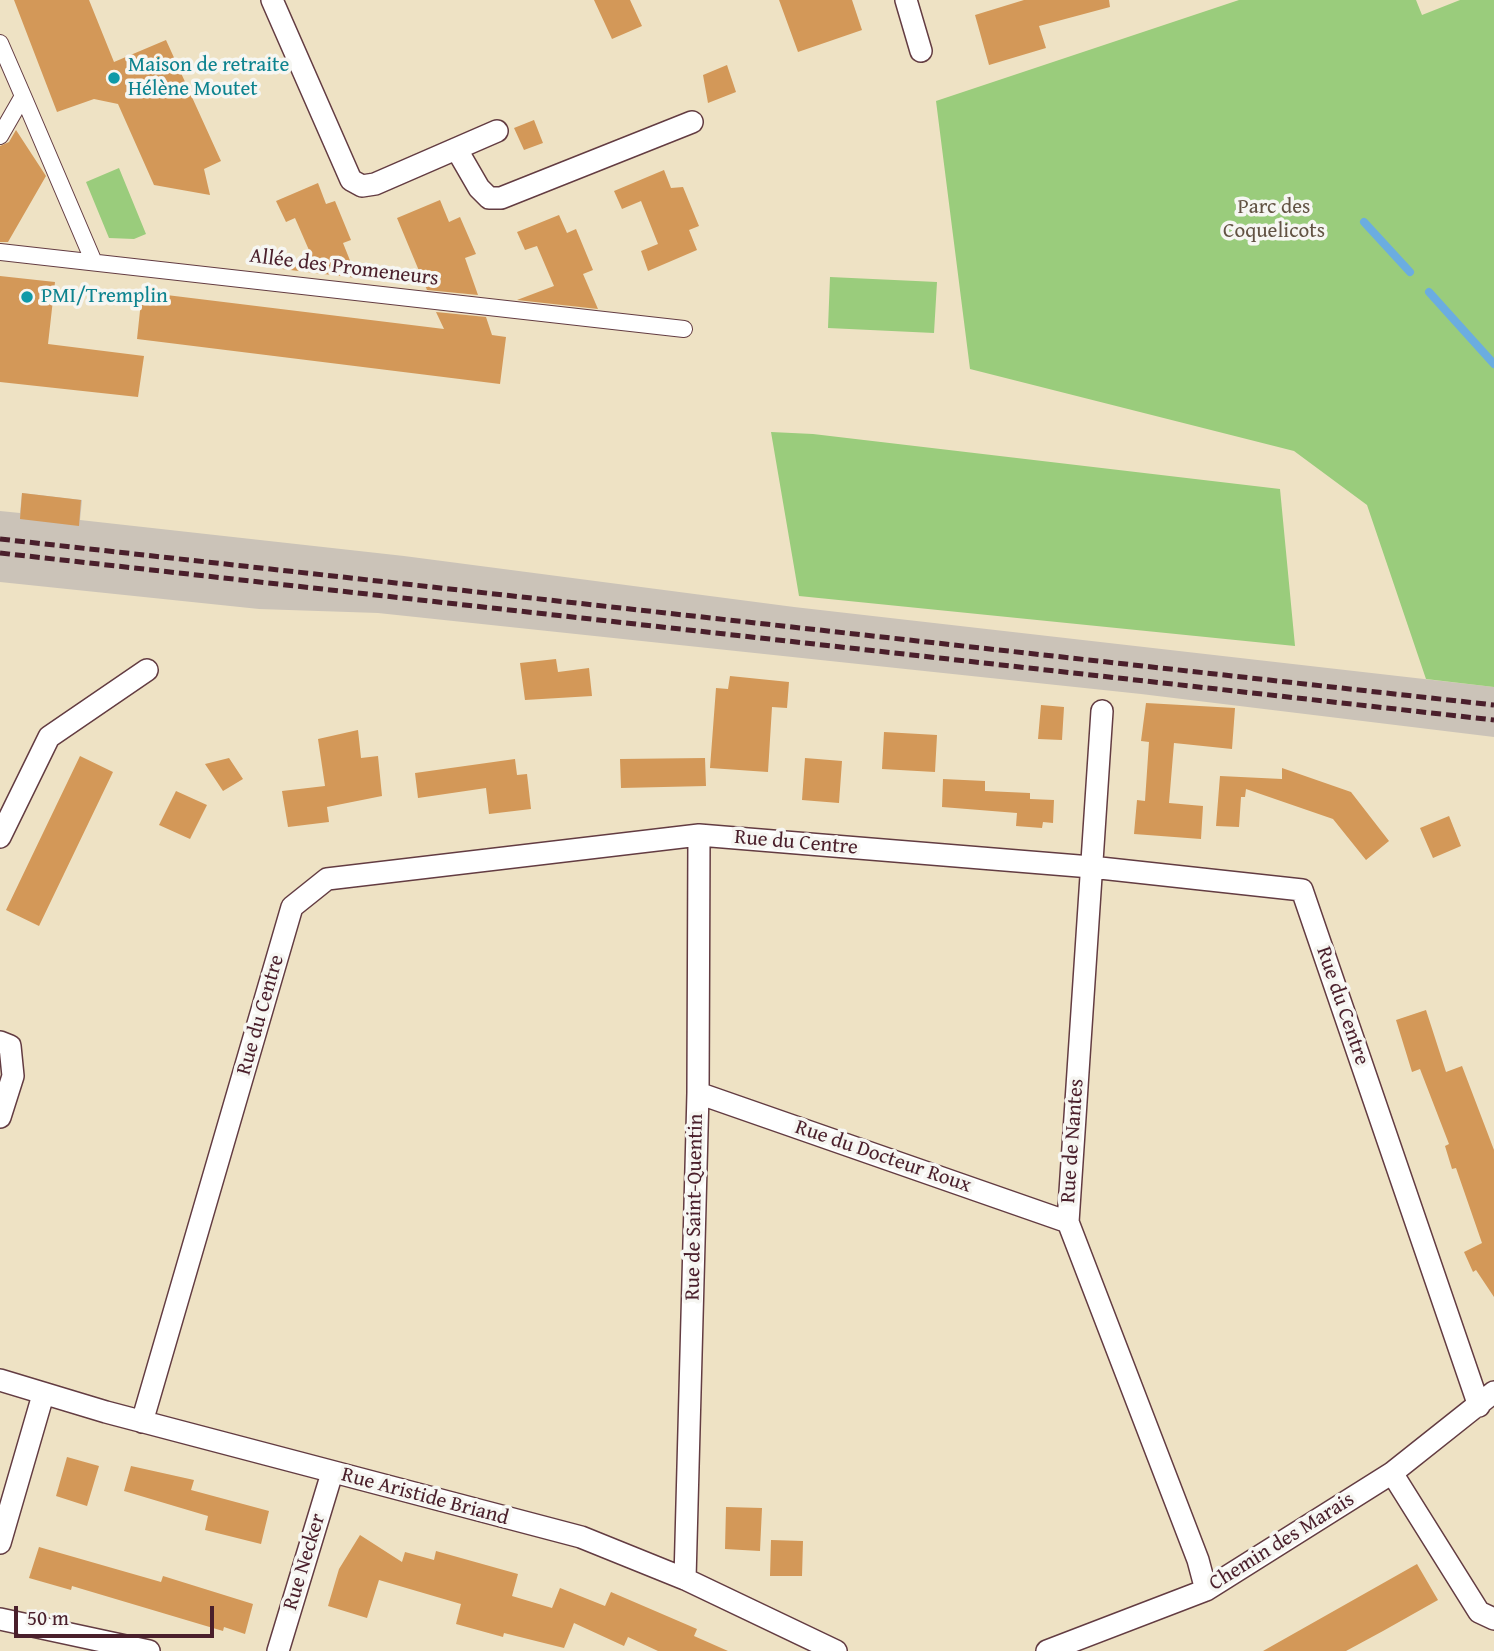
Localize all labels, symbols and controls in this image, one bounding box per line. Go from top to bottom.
place label: Maison de retraite Hélène Moutet [128,53,289,103]
marker: Maison de retraite Hélène Moutet [106,70,122,86]
park label: Parc des Coquelicots [1223,195,1325,245]
street label: Allée des Promeneurs [248,244,440,292]
place label: PMI/Tremplin [41,284,168,310]
marker: PMI/Tremplin [19,289,35,305]
street label: Rue du Centre [733,825,859,861]
street label: Rue du Centre [1310,943,1374,1069]
street label: Rue du Centre [232,952,290,1078]
street label: Rue de Nantes [1056,1078,1090,1204]
street label: Rue de Saint-Quentin [681,1113,709,1301]
street label: Rue du Docteur Roux [792,1115,974,1199]
street label: Rue Aristide Briand [339,1463,511,1531]
street label: Chemin des Marais [1205,1487,1359,1597]
street label: Rue Necker [278,1511,332,1613]
scale bar [18,1592,217,1636]
text: 50 m [27,1602,69,1633]

